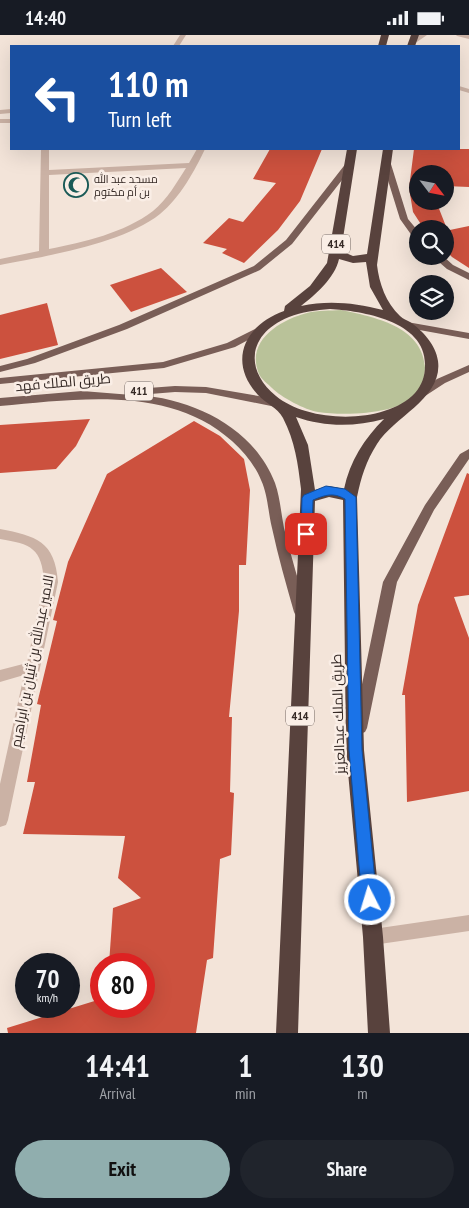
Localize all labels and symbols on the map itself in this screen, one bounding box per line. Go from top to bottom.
north arrow [409,165,454,210]
place label: مسجد عبد الله بن أم مكتوم [94,171,158,200]
mosque icon: مسجد عبد الله بن أم مكتوم [63,172,89,198]
road number: 414 [322,235,350,253]
street label: طريق الملك فهد [14,369,112,395]
road number: 411 [125,381,153,401]
pin [285,513,327,555]
street label: الامير عبدالله بن ثنيان بن ابراهيم [6,573,59,749]
street label: طريق الملك عبدالعزيز [327,654,349,775]
road number: 414 [286,706,314,725]
position arrow [343,873,395,925]
speed limit sign: 80 [90,953,155,1018]

